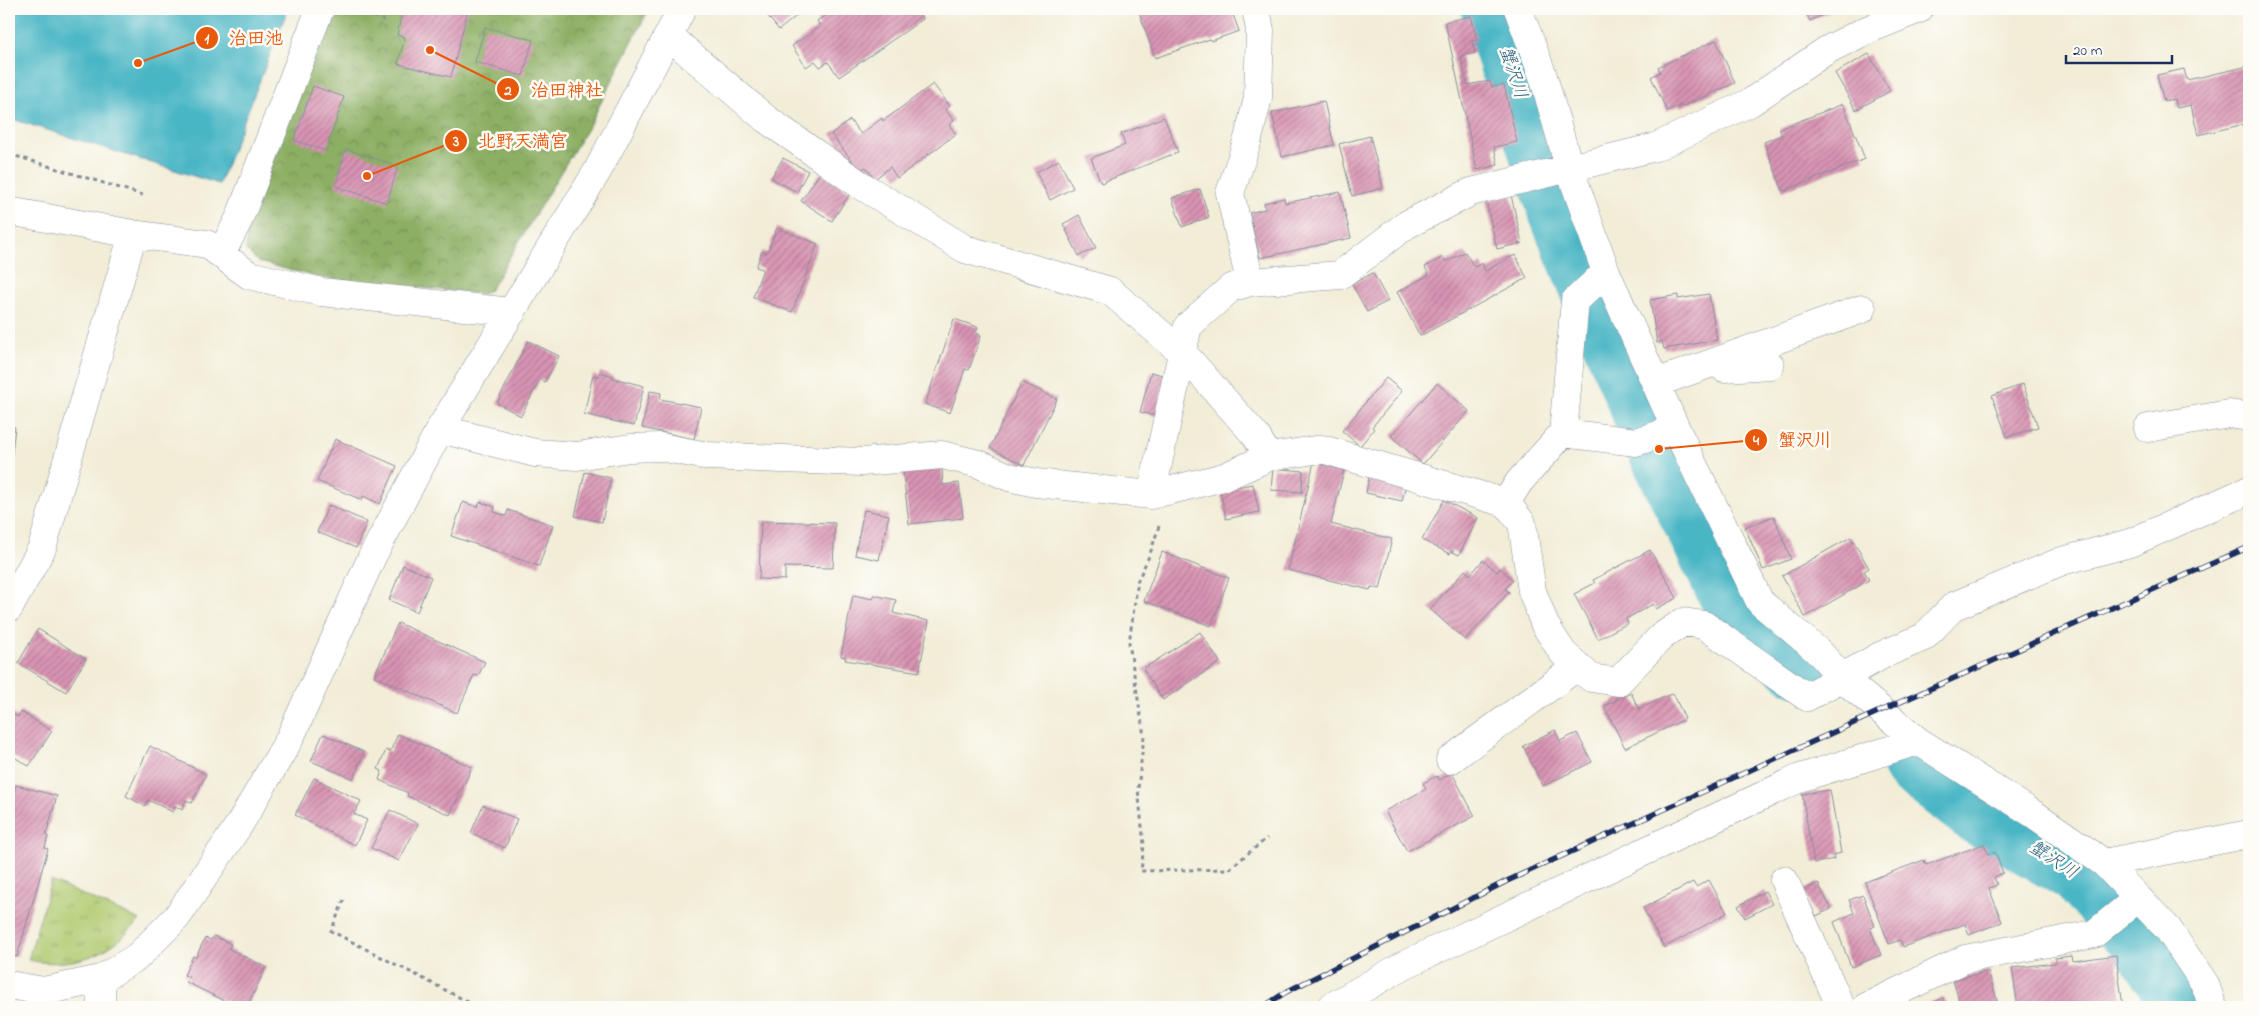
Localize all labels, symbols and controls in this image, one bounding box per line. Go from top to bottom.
callout: 治田池 [194,21,293,54]
text: 治田池 [229,27,283,53]
text: 1 [205,28,210,50]
scale bar [2066,32,2172,64]
text: 20 m [2073,40,2103,62]
water label: 蟹沢川 [1491,43,1533,102]
callout: 治田神社 [496,73,613,106]
text: 治田神社 [531,79,603,105]
text: 2 [503,80,512,102]
callout: 北野天満宮 [443,125,578,158]
text: 北野天満宮 [478,130,568,156]
text: 3 [452,131,459,153]
callout: 蟹沢川 [1743,423,1842,456]
text: 蟹沢川 [1778,429,1832,455]
text: 4 [1752,430,1760,452]
water label: 蟹沢川 [2023,835,2083,886]

